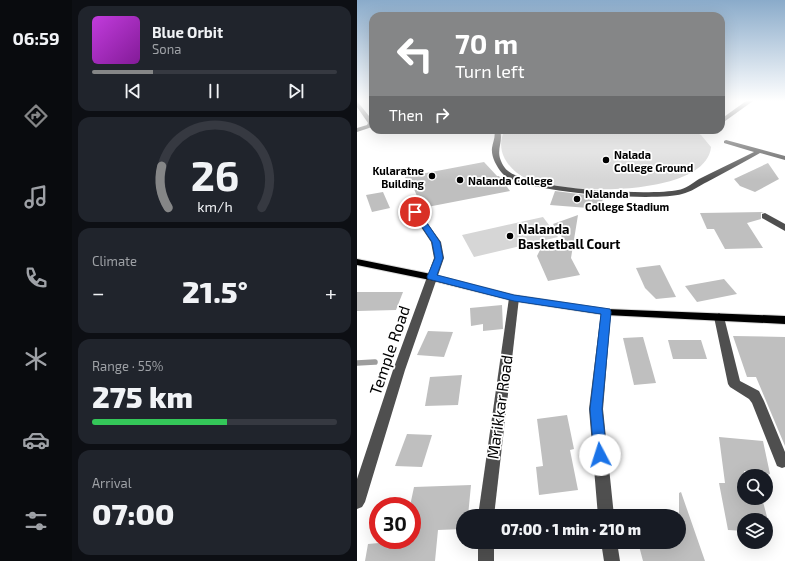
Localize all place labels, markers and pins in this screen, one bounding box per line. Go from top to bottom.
place label: Nalada College Ground [614,148,693,174]
marker: Nalada College Ground [601,155,611,165]
place label: Kularatne Building [372,164,425,190]
marker: Kularatne Building [427,171,437,181]
place label: Nalanda College [468,174,553,187]
marker: Nalanda College [455,175,465,185]
place label: Nalanda College Stadium [585,187,670,213]
marker: Nalanda College Stadium [572,194,582,204]
pin [398,195,432,229]
place label: Nalanda Basketball Court [518,221,621,252]
marker: Nalanda Basketball Court [505,231,515,241]

